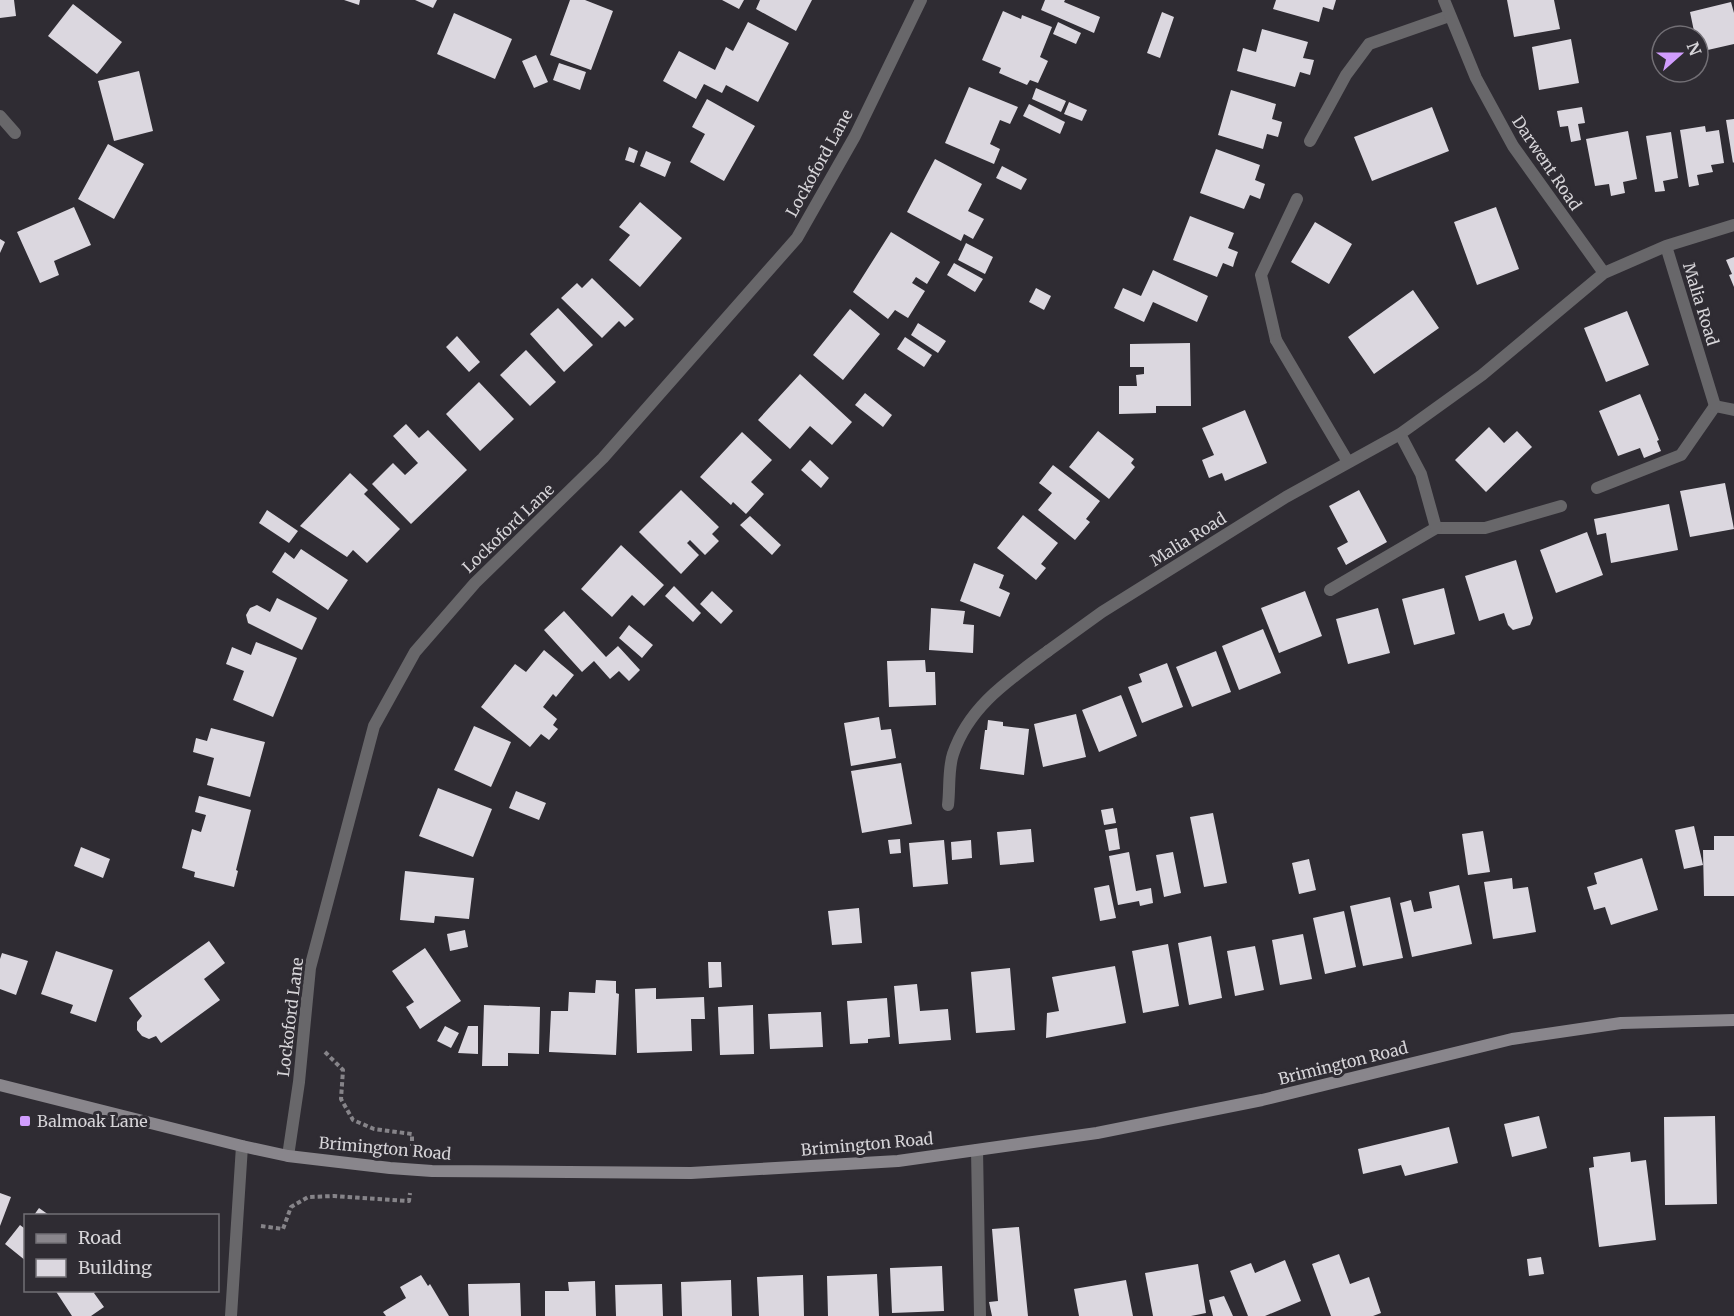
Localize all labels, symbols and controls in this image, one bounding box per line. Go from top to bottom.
north arrow [1650,24,1710,84]
text: N [1682,39,1706,58]
street label: Lockoford Lane [781,106,857,220]
street label: Darwent Road [1508,112,1586,214]
street label: Malia Road [1679,260,1723,348]
street label: Lockoford Lane [458,479,558,577]
street label: Malia Road [1146,508,1230,570]
street label: Lockoford Lane [273,956,307,1078]
street label: Brimington Road [1276,1037,1410,1089]
place label: Balmoak Lane [37,1111,148,1131]
marker: Balmoak Lane [18,1114,32,1128]
street label: Brimington Road [800,1128,934,1160]
street label: Brimington Road [318,1132,452,1164]
legend [24,1214,219,1292]
text: Road [78,1226,122,1249]
text: Building [78,1256,152,1279]

